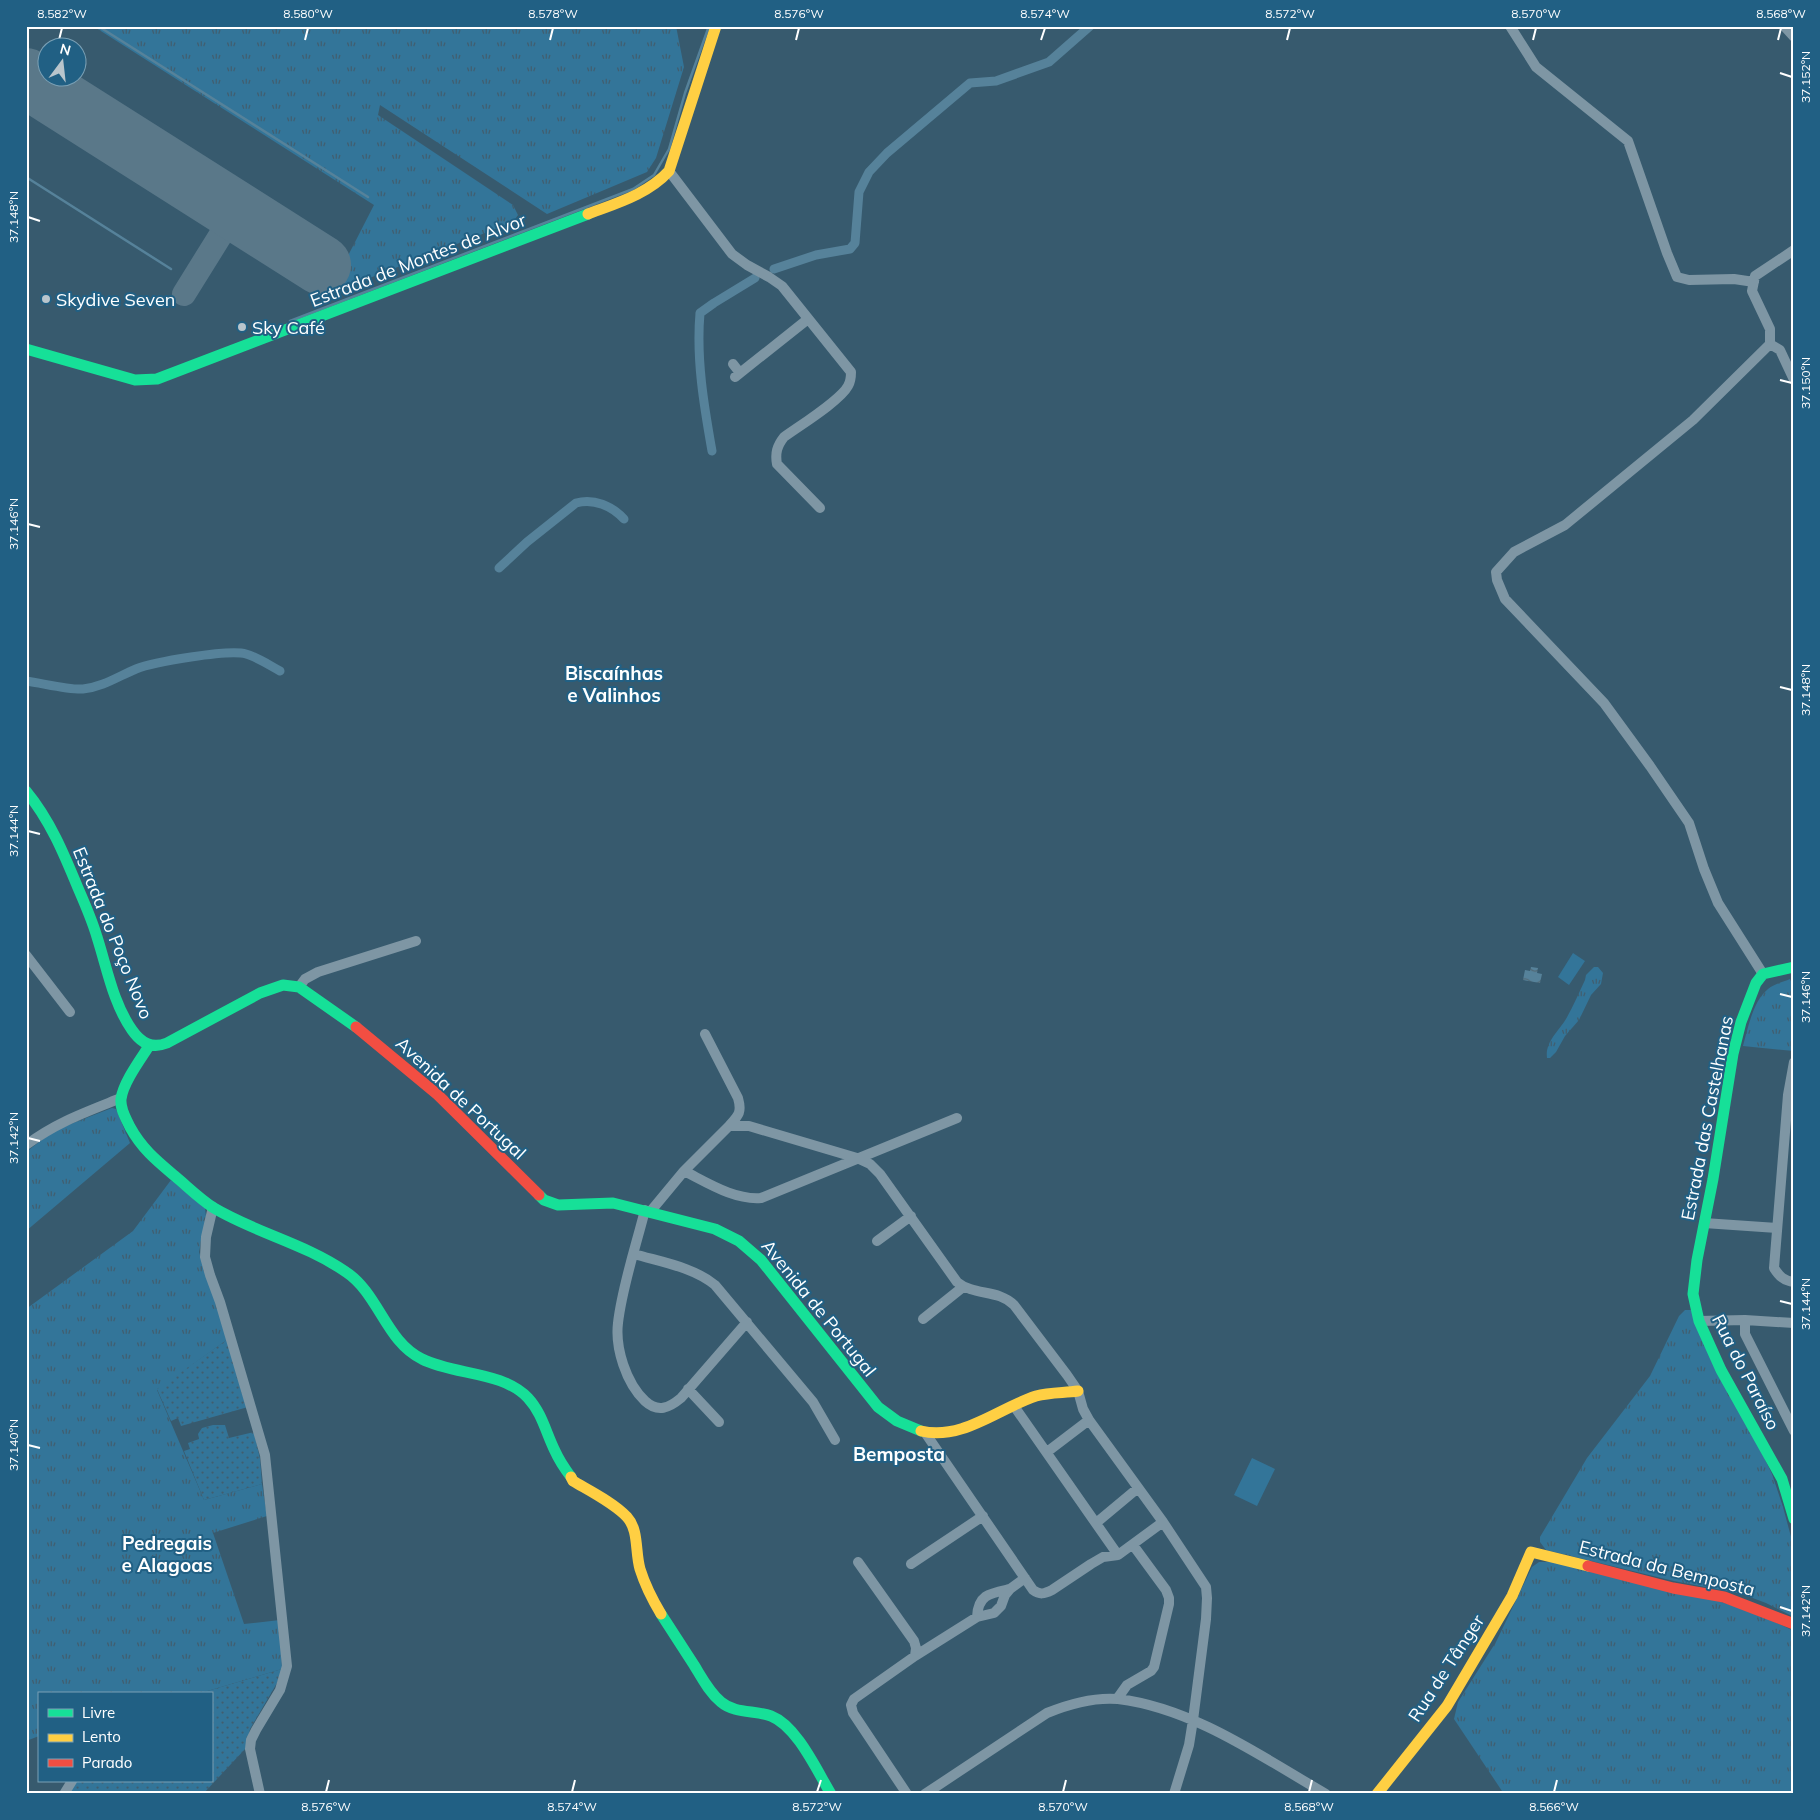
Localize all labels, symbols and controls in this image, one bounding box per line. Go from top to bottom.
text: 8.582°W [37,6,87,21]
text: 8.580°W [283,6,333,21]
text: 8.578°W [528,6,578,21]
text: 8.576°W [774,6,824,21]
text: 8.574°W [1020,6,1070,21]
text: 8.572°W [1265,6,1315,21]
text: 8.570°W [1511,6,1561,21]
text: 8.568°W [1756,6,1806,21]
north arrow [38,38,88,88]
text: N [58,39,73,60]
text: 37.152°N [1798,51,1813,103]
text: 37.148°N [6,191,21,243]
street label: Estrada de Montes de Alvor [307,208,530,312]
place label: Skydive Seven [56,288,175,311]
marker: Skydive Seven [40,293,52,305]
place label: Sky Café [252,316,325,339]
marker: Sky Café [236,321,248,333]
text: 37.150°N [1798,357,1813,409]
text: 37.146°N [6,498,21,550]
district label: Biscaínhas e Valinhos [565,661,663,707]
text: 37.148°N [1798,664,1813,716]
text: 37.144°N [6,805,21,857]
street label: Estrada do Poço Novo [68,844,158,1022]
text: 37.146°N [1798,971,1813,1023]
street label: Estrada das Castelhanas [1676,1014,1738,1222]
street label: Avenida de Portugal [391,1032,531,1164]
text: 37.142°N [6,1112,21,1164]
street label: Avenida de Portugal [757,1235,881,1381]
text: 37.144°N [1798,1278,1813,1330]
street label: Rua do Paraíso [1707,1310,1785,1434]
text: 37.140°N [6,1419,21,1471]
district label: Bemposta [853,1442,945,1466]
district label: Pedregais e Alagoas [122,1531,212,1577]
street label: Estrada da Bemposta [1577,1535,1757,1601]
text: 37.142°N [1798,1585,1813,1637]
street label: Rua de Tânger [1403,1610,1489,1726]
legend [38,1692,212,1782]
text: Livre [82,1703,115,1722]
text: Lento [82,1727,121,1746]
text: Parado [82,1753,132,1772]
text: 8.576°W [301,1799,351,1814]
text: 8.574°W [547,1799,597,1814]
text: 8.572°W [792,1799,842,1814]
text: 8.570°W [1038,1799,1088,1814]
text: 8.568°W [1284,1799,1334,1814]
text: 8.566°W [1529,1799,1579,1814]

